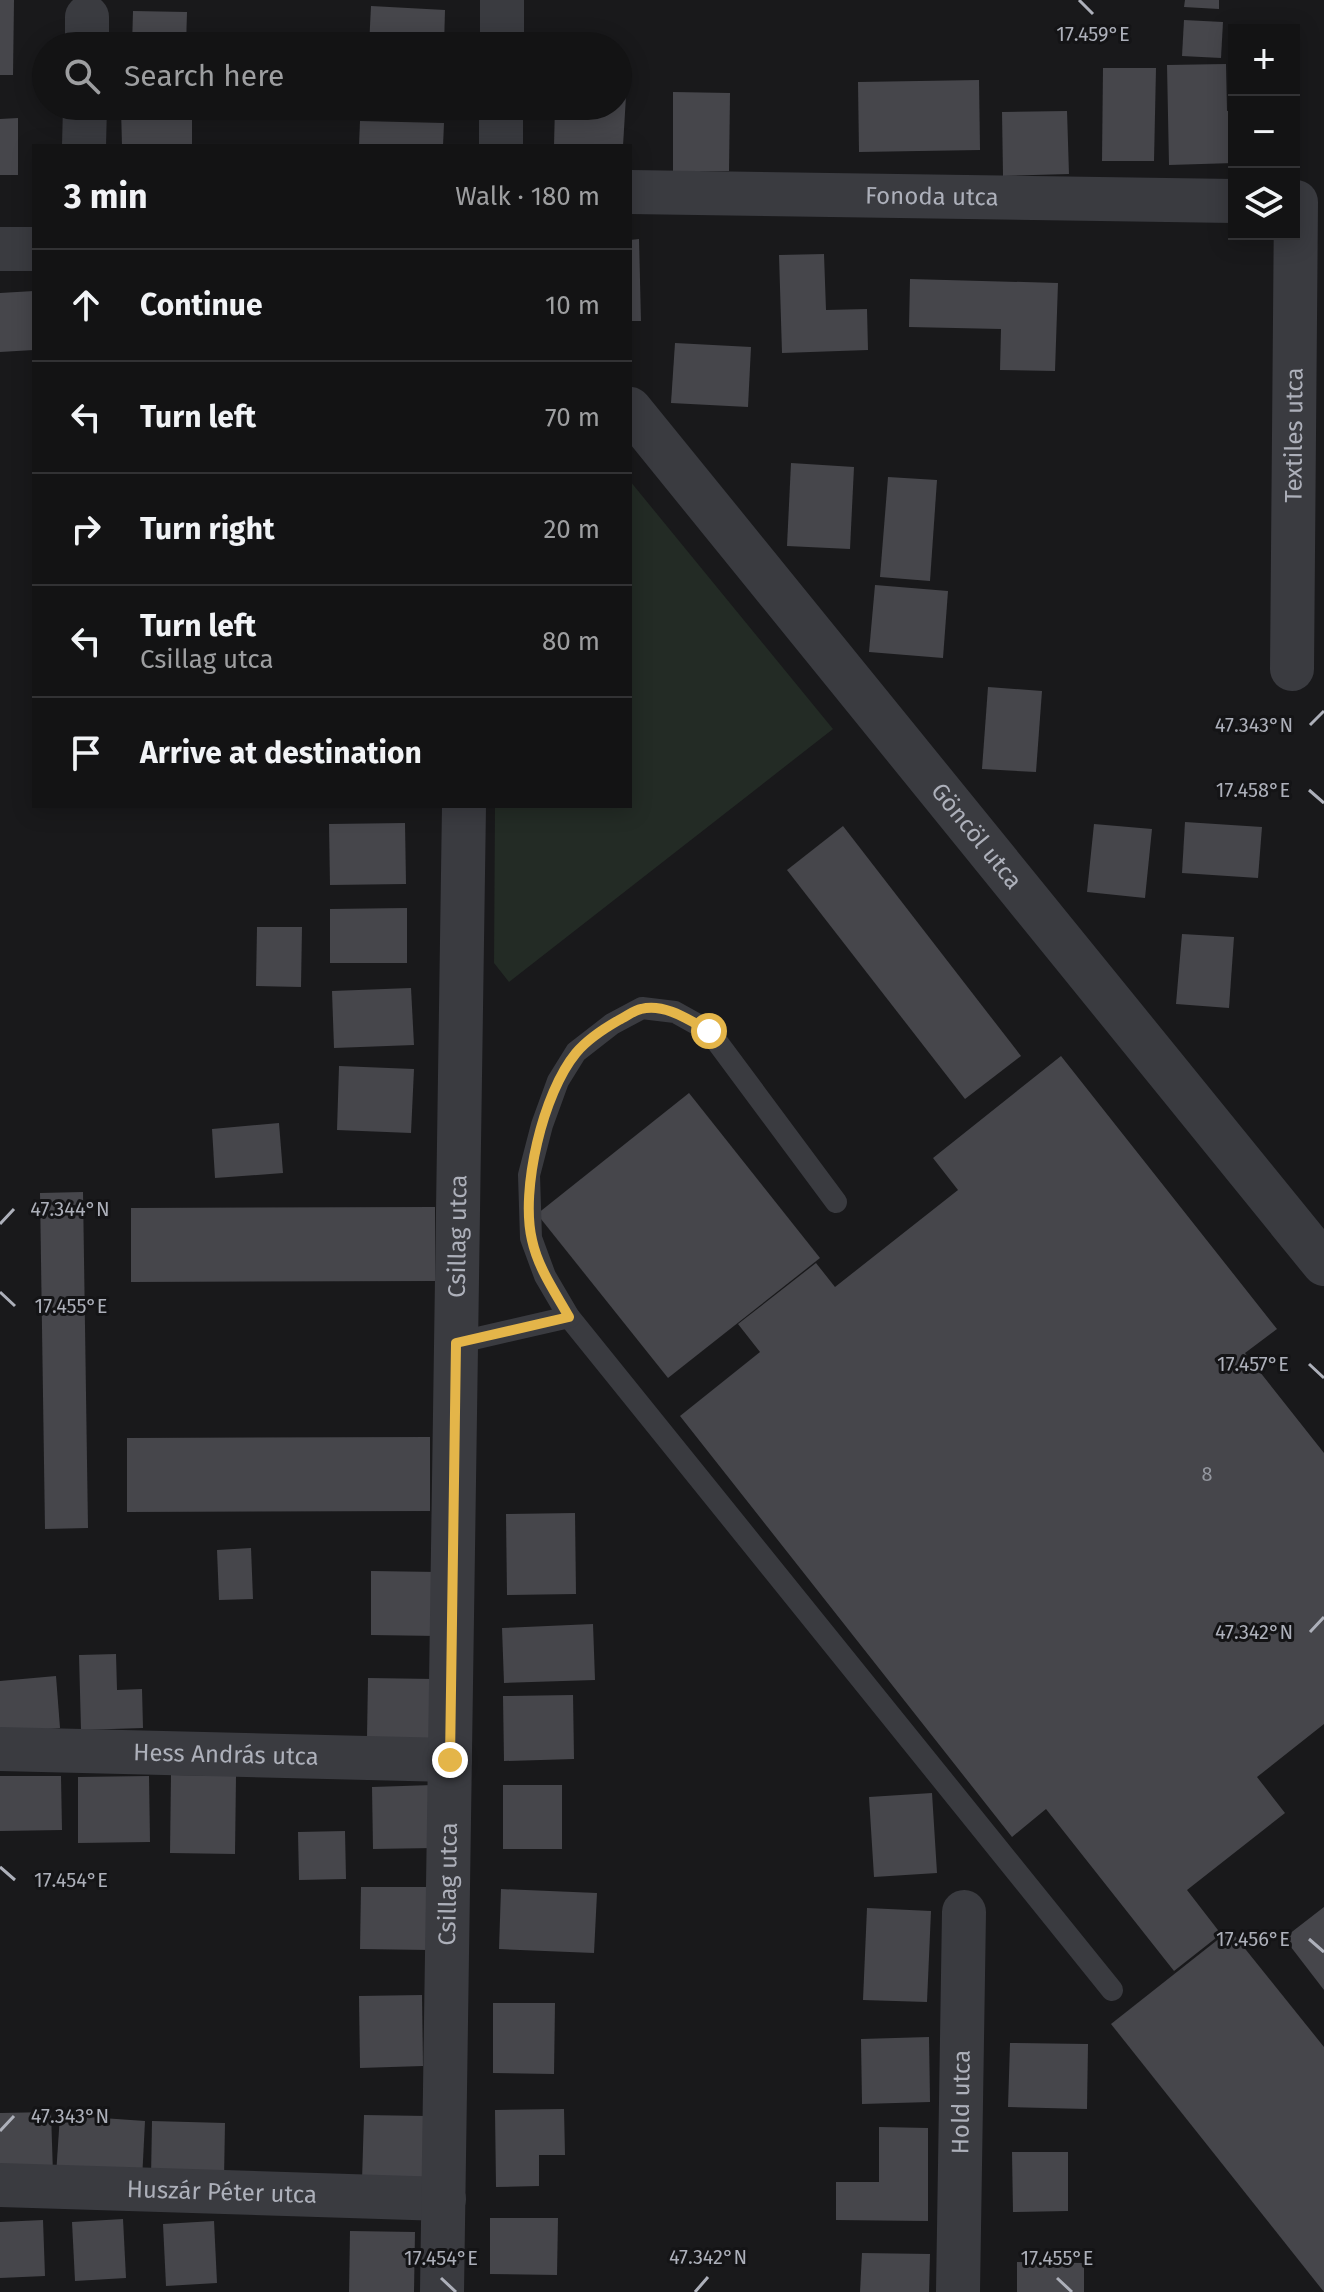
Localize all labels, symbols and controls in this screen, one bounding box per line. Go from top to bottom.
text: 17.459°E [1056,22,1130,46]
map controls [1228,24,1300,240]
button: + [1228,24,1300,96]
search box [32,32,632,120]
icon: search [60,54,104,98]
text: Search here [124,58,284,94]
button: − [1228,96,1300,168]
button: layers [1228,168,1300,240]
text: 3 min [64,176,148,217]
text: Walk · 180 m [455,181,600,212]
street label: Fonoda utca [865,182,999,211]
icon: ahead [64,283,108,327]
text: Continue [140,287,263,323]
text: 10 m [545,290,600,321]
street label: Textiles utca [1279,367,1309,503]
icon: left [64,395,108,439]
text: Turn left [140,399,256,435]
text: 70 m [545,402,600,433]
icon: right [64,507,108,551]
text: Turn right [140,511,275,547]
text: 20 m [543,514,600,545]
text: Turn left [140,608,256,644]
icon: left [64,619,108,663]
text: 80 m [542,626,600,657]
text: Csillag utca [140,644,274,675]
text: 47.343°N [1215,713,1293,737]
icon: arrive [64,731,108,775]
text: Arrive at destination [140,735,422,771]
street label: Göncöl utca [925,777,1028,895]
text: 17.458°E [1216,778,1290,802]
route start [691,1013,727,1049]
street label: Csillag utca [443,1174,473,1298]
text: 47.344°N [30,1197,110,1221]
text: 17.455°E [34,1294,108,1318]
text: 17.457°E [1217,1352,1289,1376]
house number: 8 [1201,1462,1213,1486]
text: 47.342°N [1215,1620,1293,1644]
street label: Hess András utca [133,1738,319,1771]
route end [432,1742,468,1778]
street label: Csillag utca [433,1822,463,1946]
text: 17.454°E [34,1868,108,1892]
text: 17.456°E [1216,1927,1290,1951]
street label: Hold utca [946,2050,976,2155]
text: 47.343°N [31,2104,109,2128]
street label: Huszár Péter utca [126,2175,317,2209]
text: 47.342°N [669,2245,747,2269]
text: 17.454°E [404,2246,478,2270]
text: 17.455°E [1020,2246,1094,2270]

